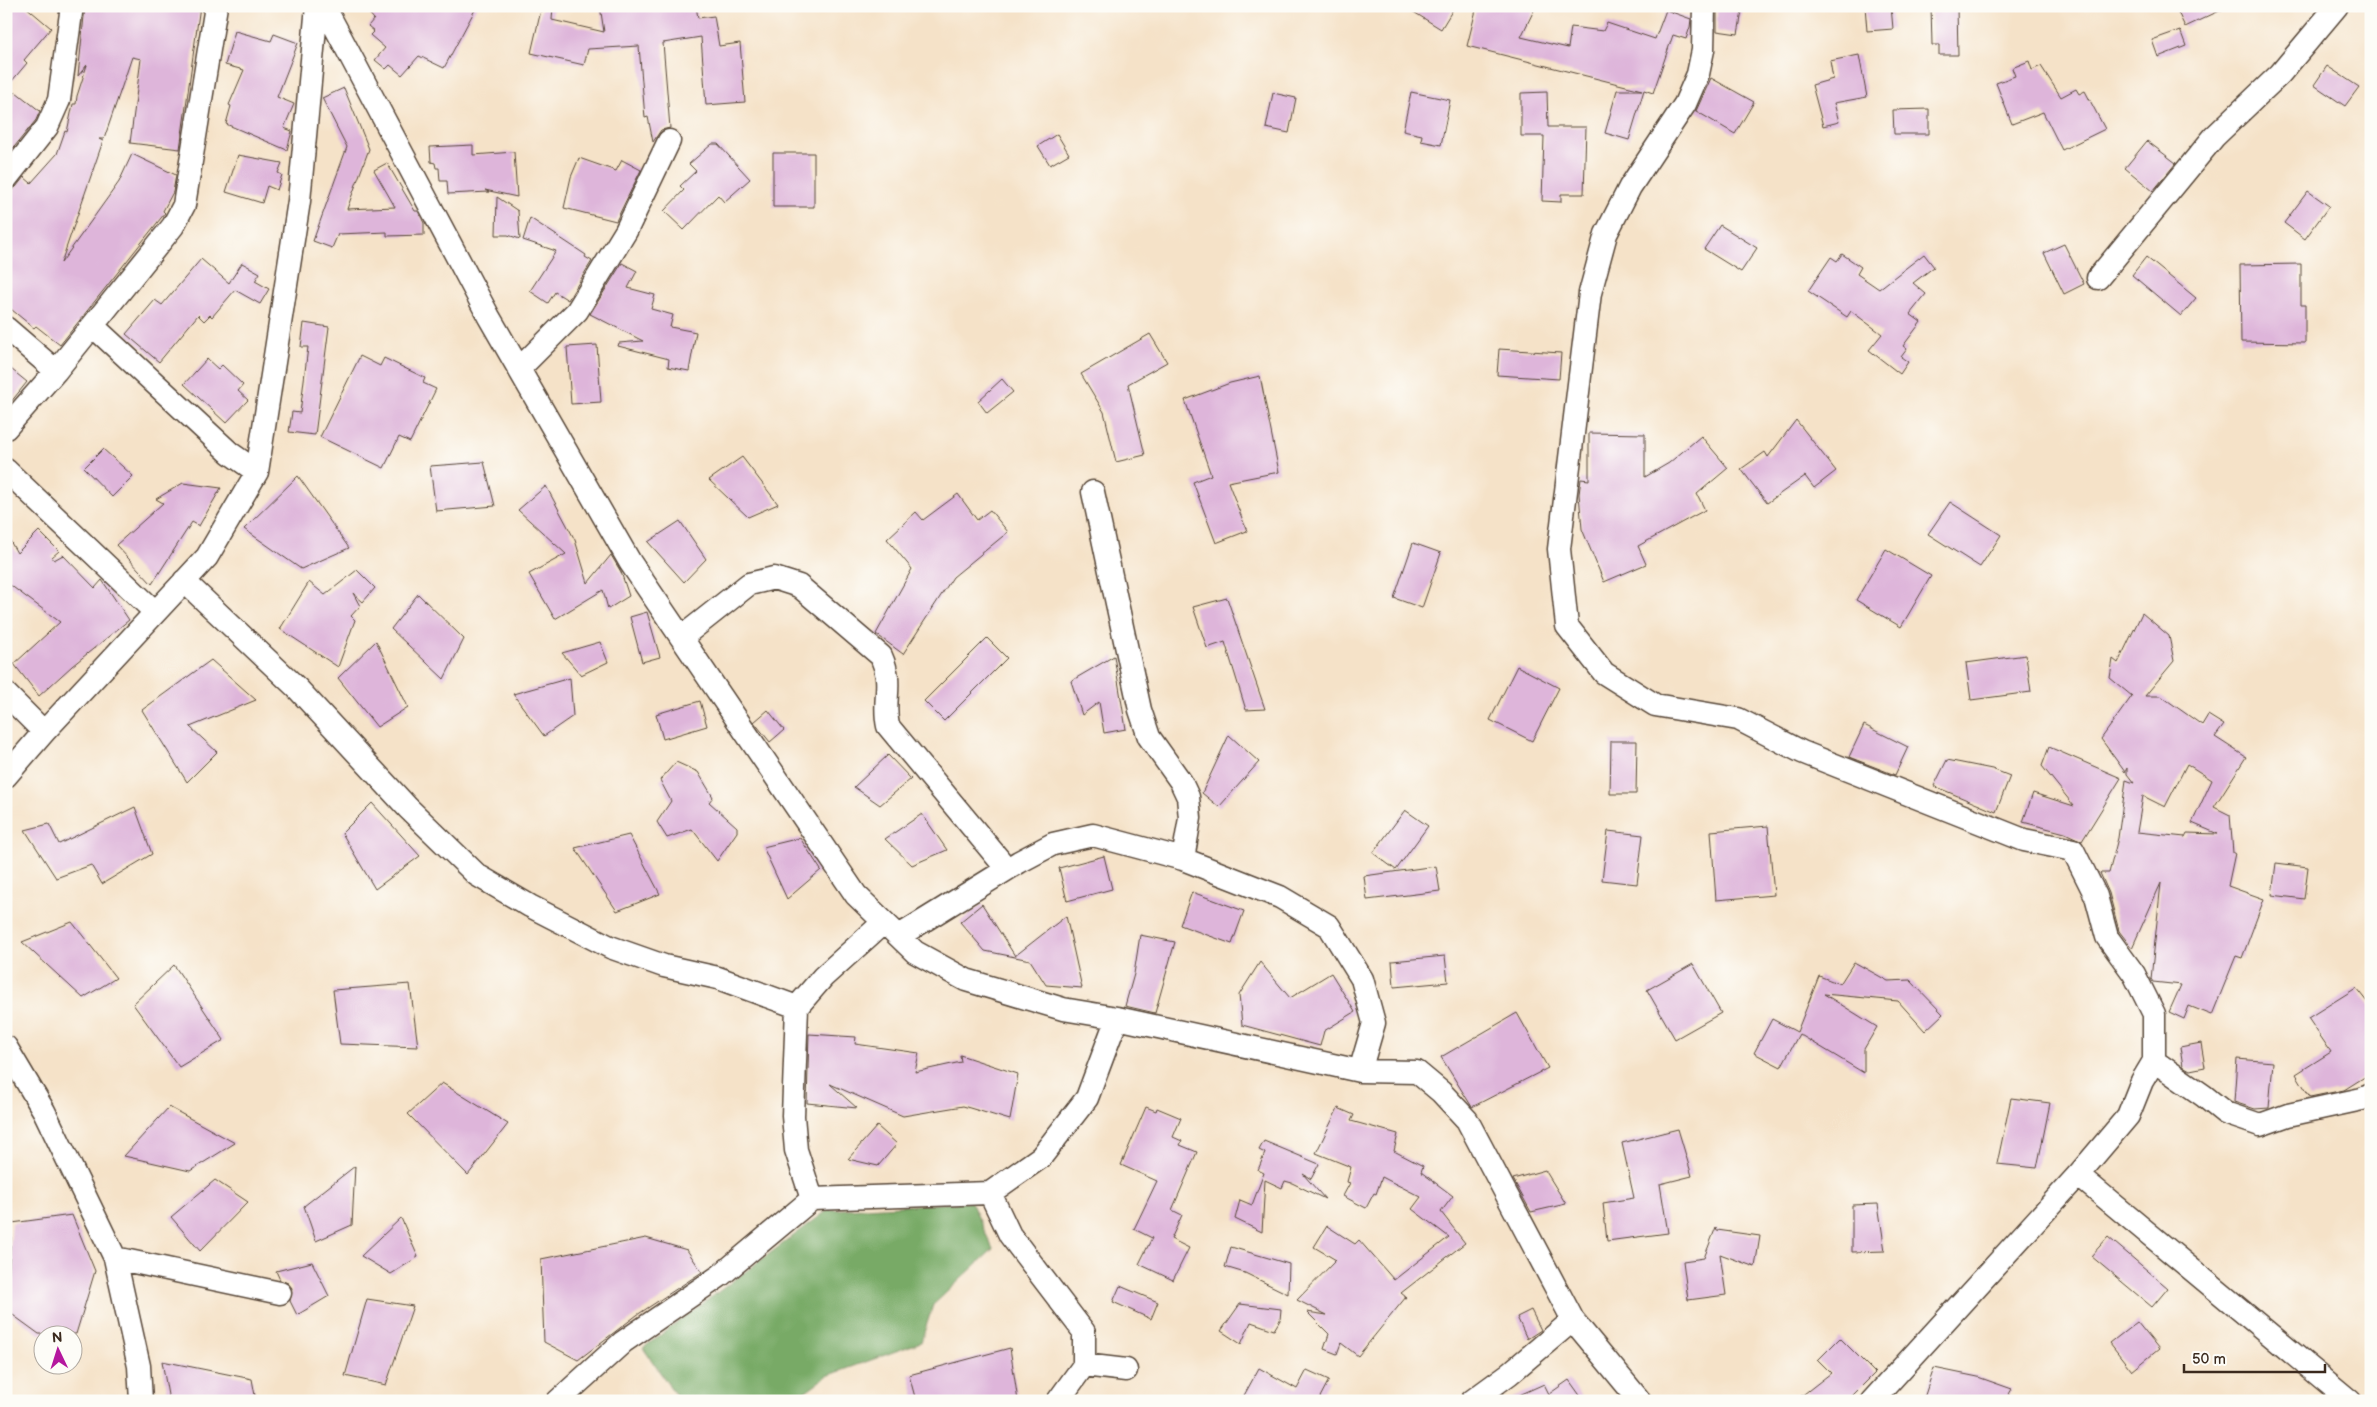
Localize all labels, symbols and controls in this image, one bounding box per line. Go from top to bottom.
north arrow [32,1324,82,1374]
text: N [51,1329,63,1346]
scale bar [2184,1342,2326,1374]
text: 50 m [2192,1350,2226,1369]

